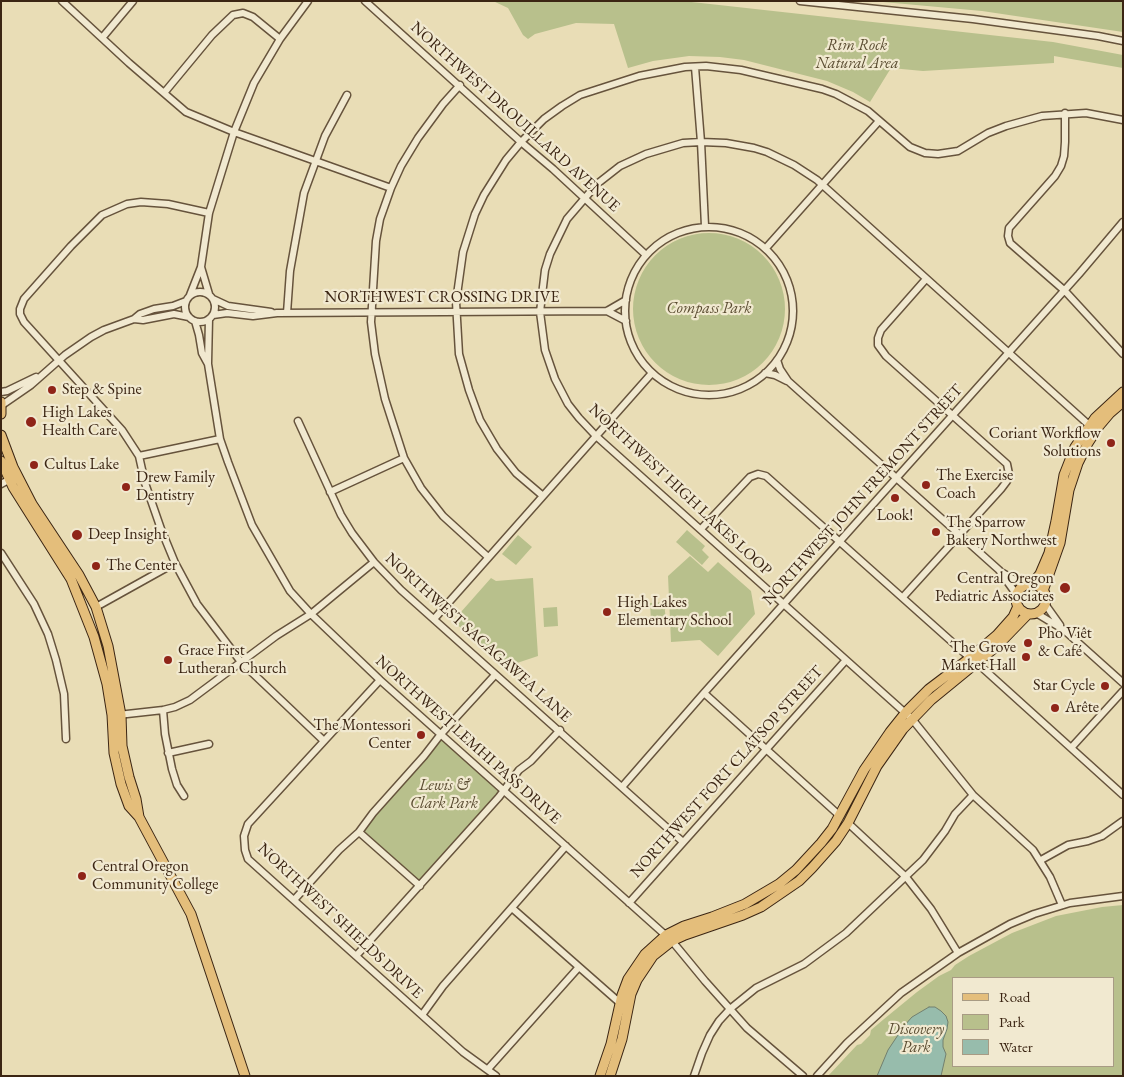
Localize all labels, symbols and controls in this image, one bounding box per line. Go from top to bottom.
street label: NORTHWEST DROUILLARD AVENUE [406,18,624,216]
park label: Rim Rock Natural Area [815,36,899,74]
street label: NORTHWEST CROSSING DRIVE [325,288,559,308]
park label: Compass Park [667,299,751,319]
place label: Step & Spine [62,380,142,400]
street label: NORTHWEST JOHN FREMONT STREET [759,381,967,609]
marker: Step & Spine [46,384,58,396]
street label: NORTHWEST HIGH LAKES LOOP [585,400,775,580]
place label: High Lakes Health Care [42,403,117,441]
marker: High Lakes Health Care [24,415,38,429]
place label: Coriant Workflow Solutions [989,424,1101,462]
marker: Coriant Workflow Solutions [1105,437,1117,449]
place label: Cultus Lake [44,455,119,475]
marker: Cultus Lake [28,459,40,471]
place label: The Exercise Coach [936,466,1013,504]
place label: Drew Family Dentistry [136,468,215,506]
marker: The Exercise Coach [920,479,932,491]
marker: Drew Family Dentistry [120,481,132,493]
marker: Look! [889,492,901,504]
place label: Look! [877,506,913,526]
place label: The Sparrow Bakery Northwest [946,513,1057,551]
place label: Deep Insight [88,525,167,545]
marker: The Sparrow Bakery Northwest [930,526,942,538]
marker: Deep Insight [70,528,84,542]
street label: NORTHWEST SACAGAWEA LANE [381,549,575,727]
place label: The Center [106,556,177,576]
marker: The Center [90,560,102,572]
place label: Central Oregon Pediatric Associates [935,569,1054,607]
marker: Central Oregon Pediatric Associates [1058,581,1072,595]
place label: High Lakes Elementary School [617,593,732,631]
marker: High Lakes Elementary School [601,606,613,618]
place label: Pho Viêt & Café [1038,624,1092,662]
marker: Pho Viêt & Café [1022,637,1034,649]
place label: The Grove Market Hall [941,638,1016,676]
place label: Grace First Lutheran Church [178,641,287,679]
marker: The Grove Market Hall [1020,651,1032,663]
street label: NORTHWEST LEMHI PASS DRIVE [371,652,565,828]
marker: Grace First Lutheran Church [162,654,174,666]
street label: NORTHWEST FORT CLATSOP STREET [627,662,827,882]
place label: Star Cycle [1033,676,1095,696]
marker: Star Cycle [1099,680,1111,692]
place label: Arête [1065,698,1099,718]
marker: Arête [1049,702,1061,714]
place label: The Montessori Center [313,716,411,754]
marker: The Montessori Center [415,729,427,741]
park label: Lewis & Clark Park [410,776,478,814]
street label: NORTHWEST SHIELDS DRIVE [253,839,427,1003]
place label: Central Oregon Community College [92,857,218,895]
marker: Central Oregon Community College [76,870,88,882]
legend [952,977,1114,1067]
text: Road [999,987,1030,1006]
text: Park [999,1012,1025,1031]
park label: Discovery Park [888,1020,944,1058]
text: Water [999,1037,1033,1056]

